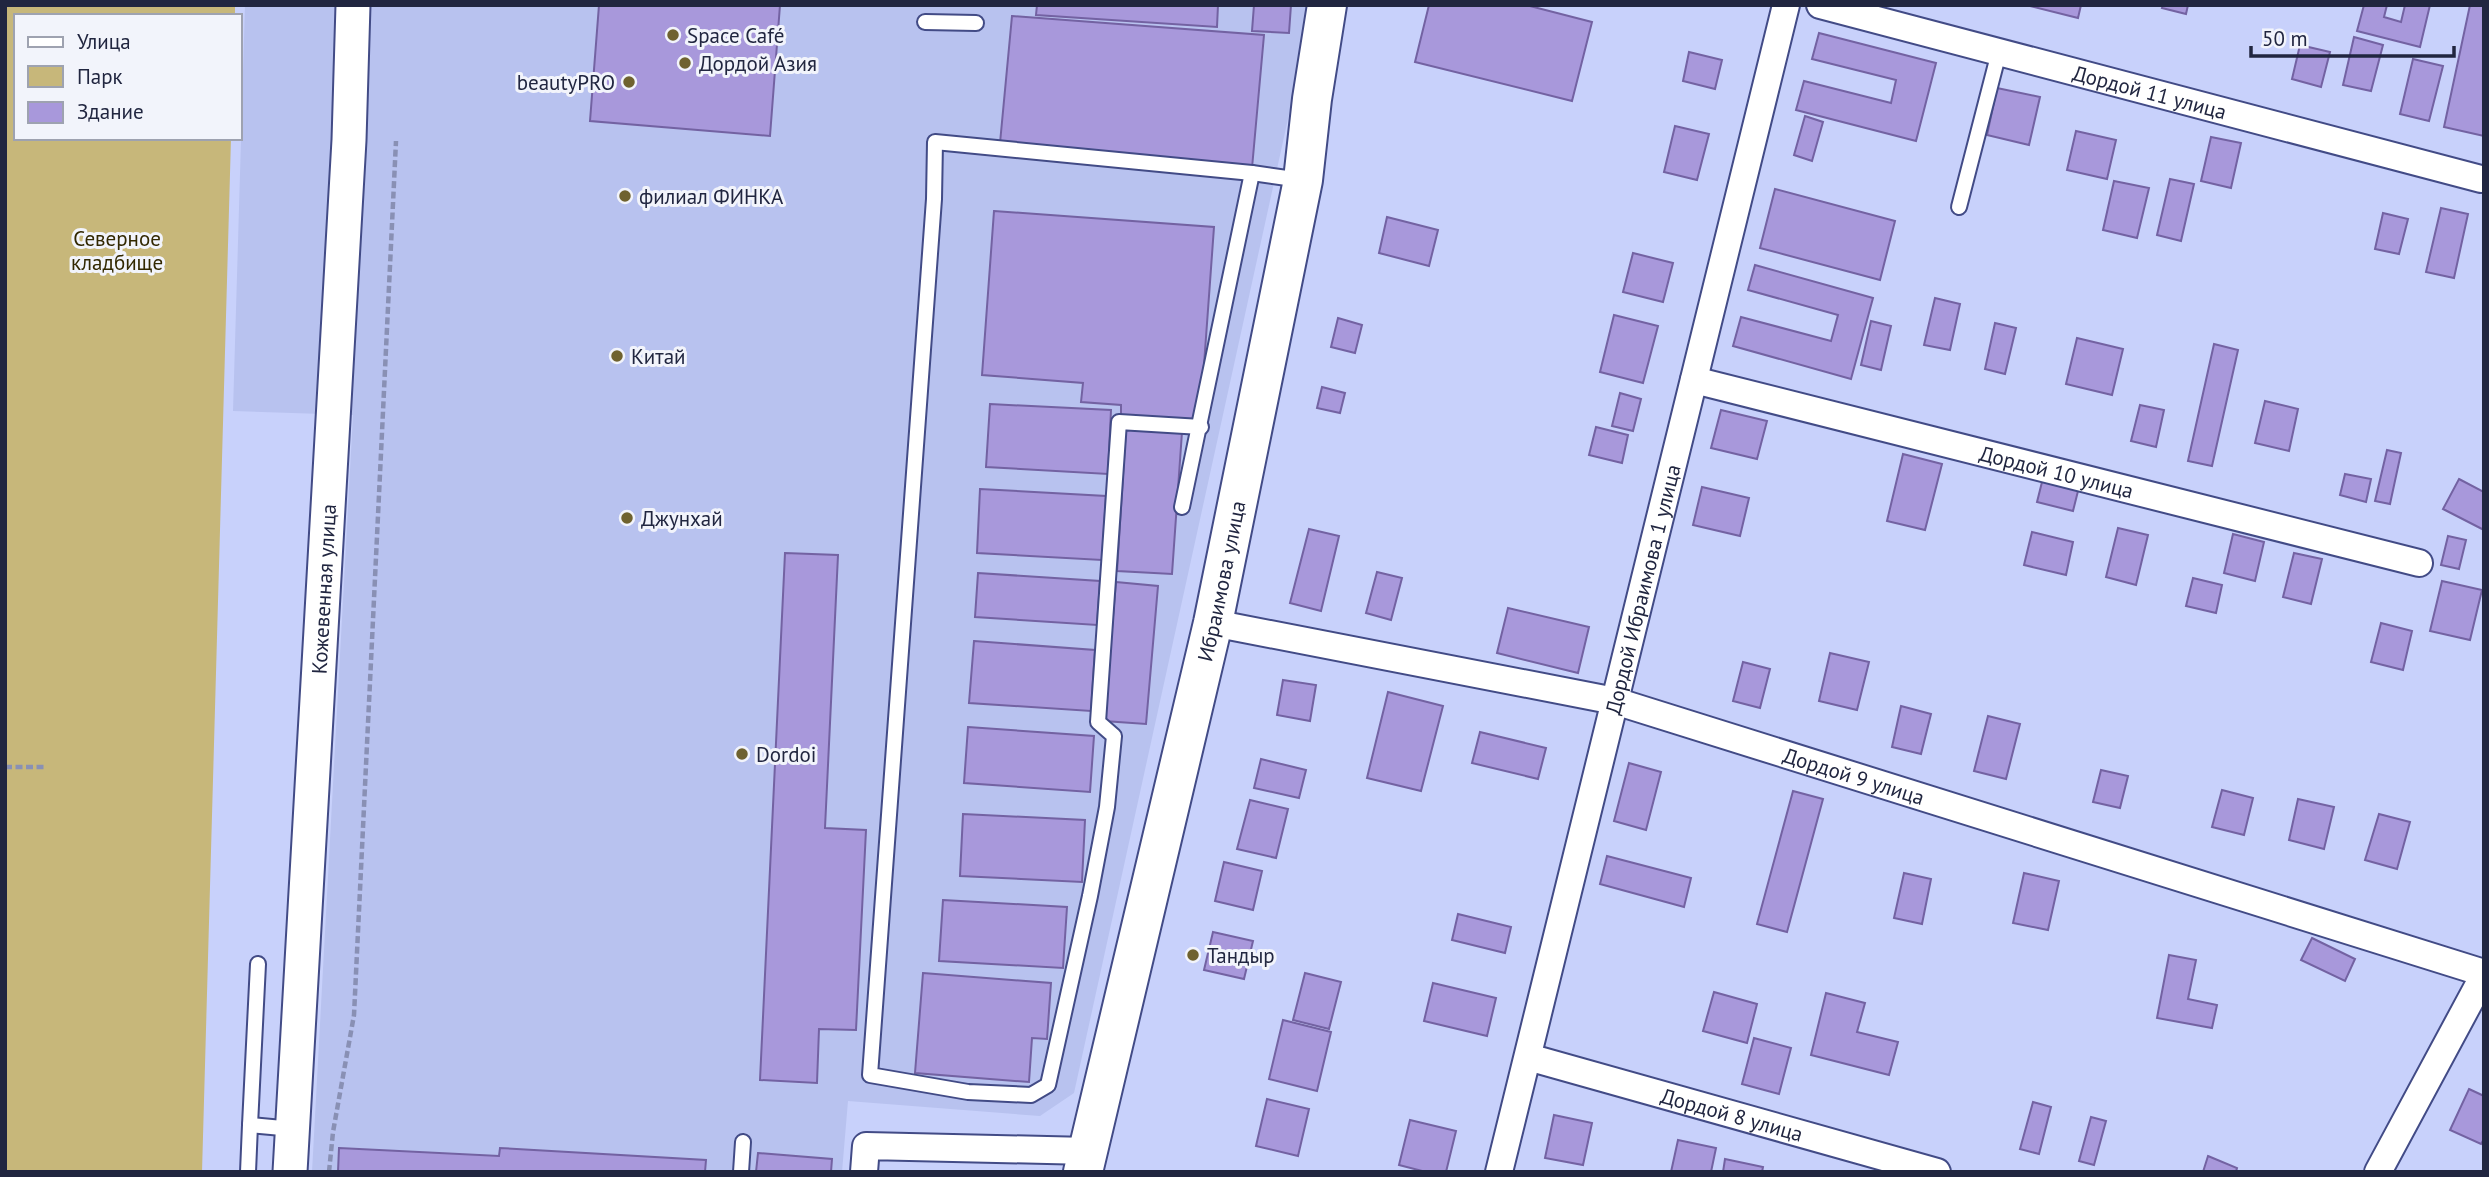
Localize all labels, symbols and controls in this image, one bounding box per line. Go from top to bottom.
legend [14,14,242,140]
scale bar [2251,14,2454,58]
place label: Space Café [687,22,784,49]
text: 50 m [2262,25,2308,52]
marker: Space Café [665,27,681,43]
text: Улица [77,28,131,55]
place label: Дордой Азия [699,50,817,77]
marker: Дордой Азия [677,55,693,71]
street label: Дордой 11 улица [2070,59,2230,125]
text: Парк [77,63,123,90]
place label: beautyPRO [517,69,615,96]
marker: beautyPRO [621,74,637,90]
text: Здание [77,98,144,125]
place label: филиал ФИНКА [639,183,784,210]
marker: филиал ФИНКА [617,188,633,204]
park label: Северное кладбище [71,225,163,276]
place label: Китай [631,343,686,370]
marker: Китай [609,348,625,364]
street label: Дордой 10 улица [1977,439,2136,504]
street label: Дордой Ибраимова 1 улица [1599,462,1686,717]
street label: Ибраимова улица [1191,498,1251,664]
street label: Кожевенная улица [305,503,342,675]
place label: Джунхай [641,505,723,532]
marker: Джунхай [619,510,635,526]
place label: Dordoi [756,741,816,768]
street label: Дордой 9 улица [1780,741,1928,811]
marker: Dordoi [734,746,750,762]
place label: Тандыр [1207,942,1275,969]
marker: Тандыр [1185,947,1201,963]
street label: Дордой 8 улица [1658,1082,1806,1147]

